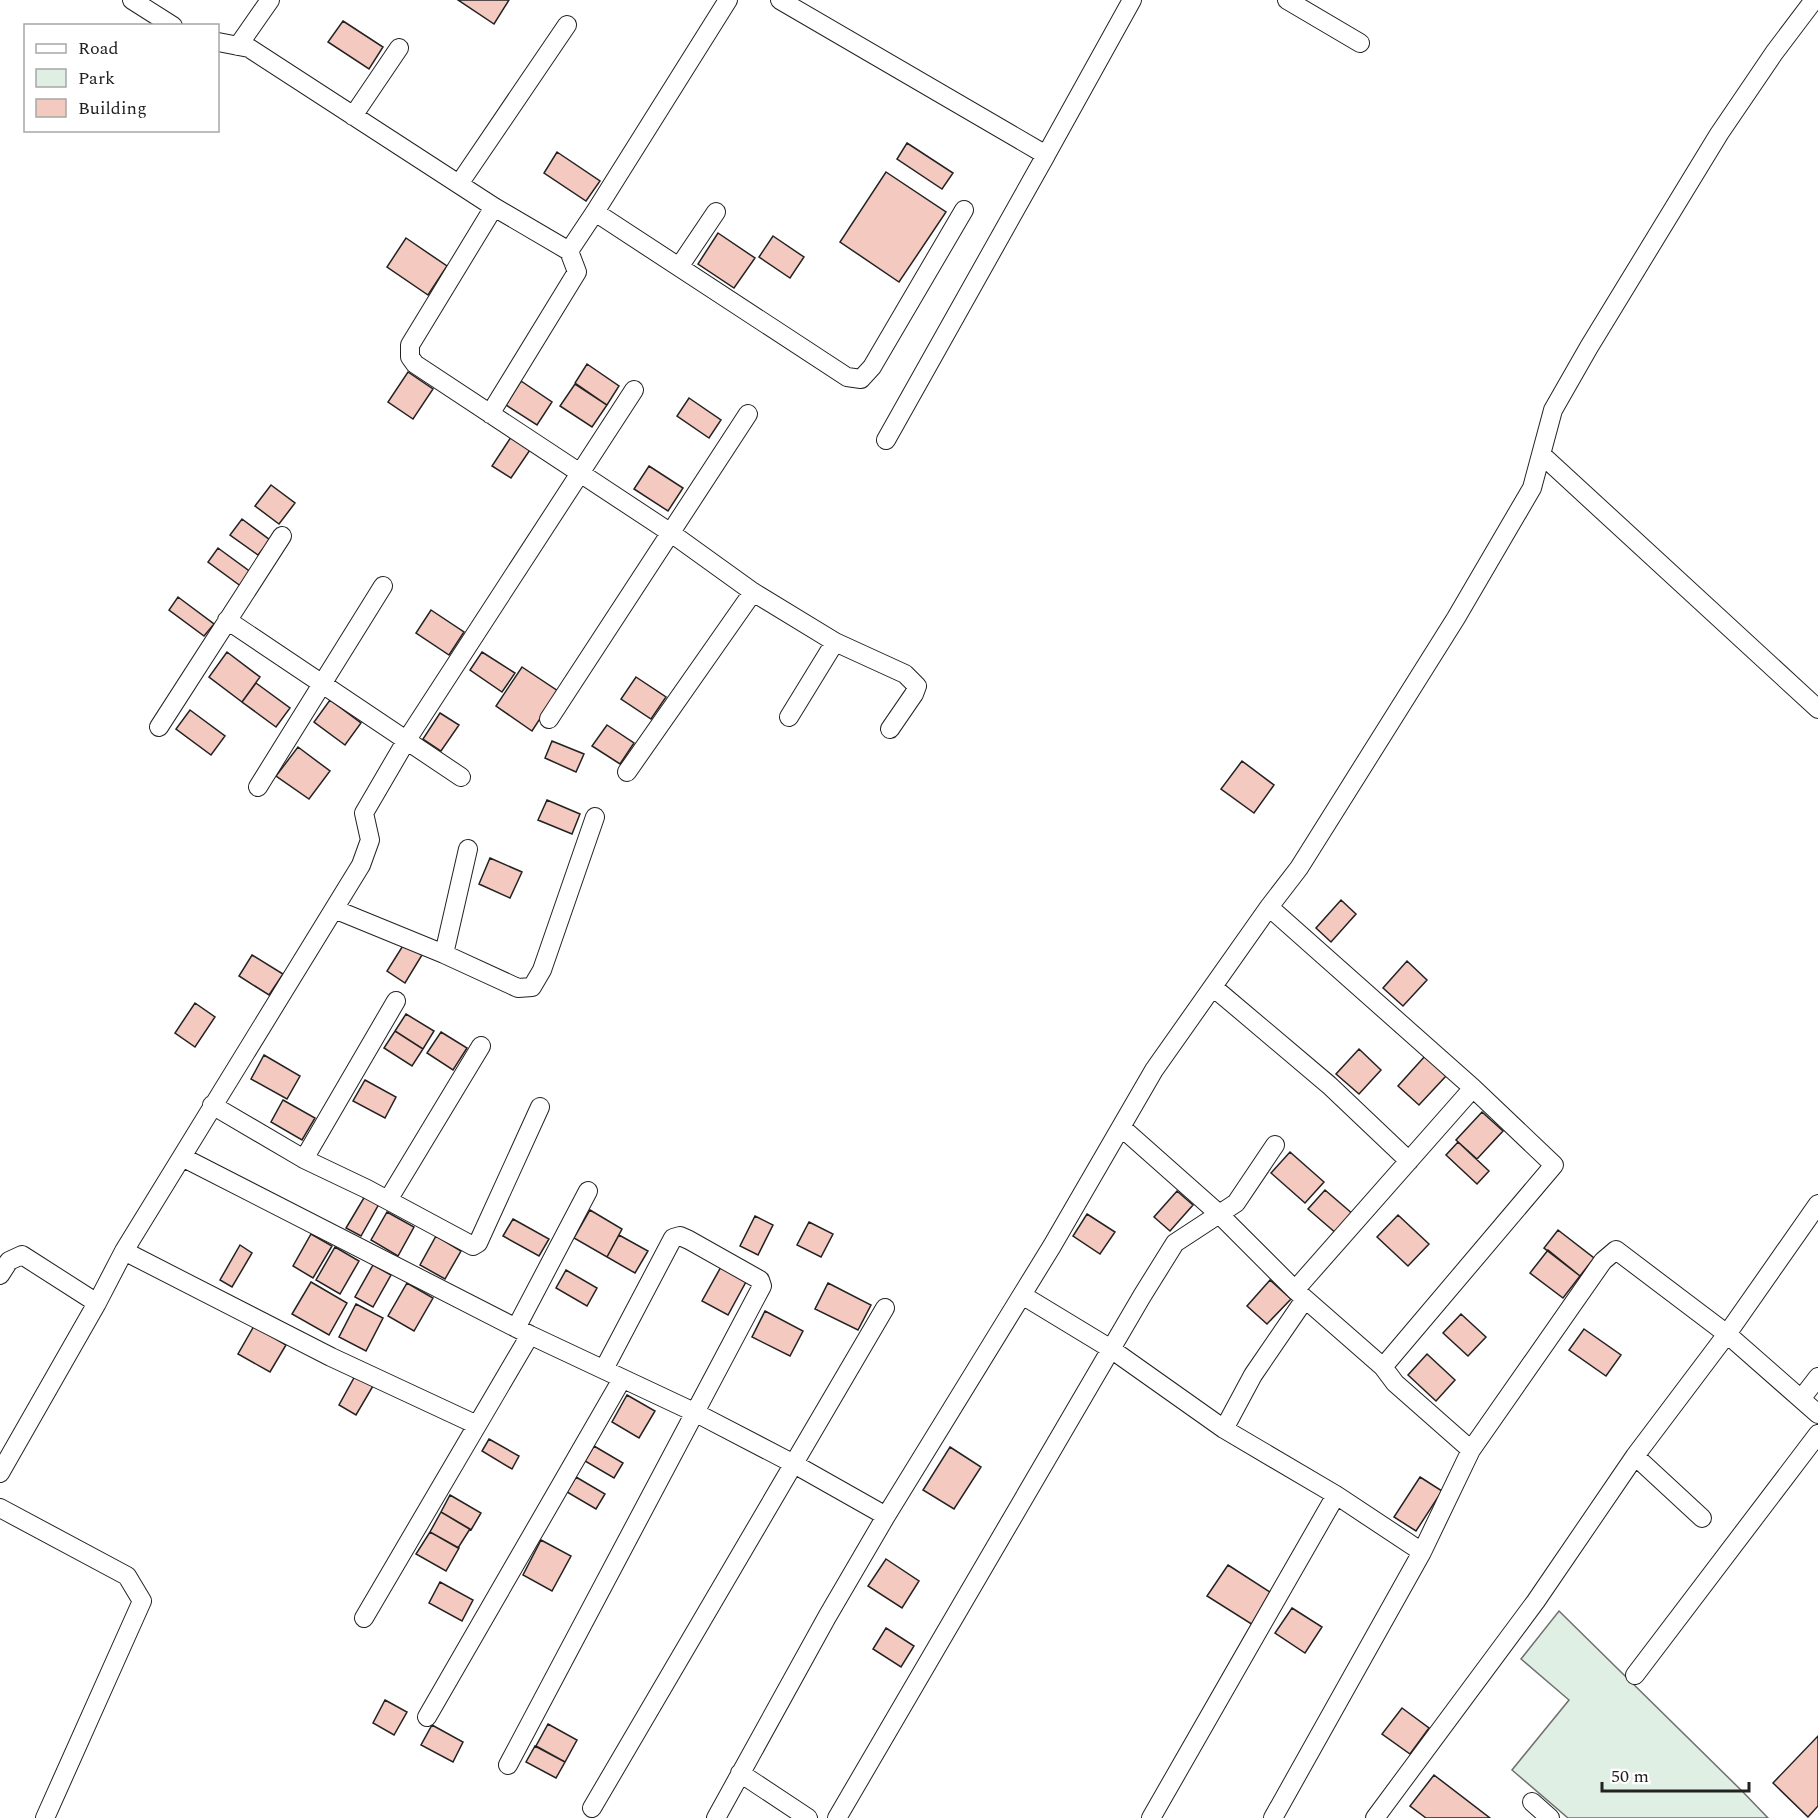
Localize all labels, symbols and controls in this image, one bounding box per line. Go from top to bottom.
legend [24,24,219,132]
text: Road [78,35,119,62]
text: Park [78,65,115,92]
text: Building [78,95,147,122]
scale bar [1602,1755,1749,1793]
text: 50 m [1611,1763,1649,1790]

